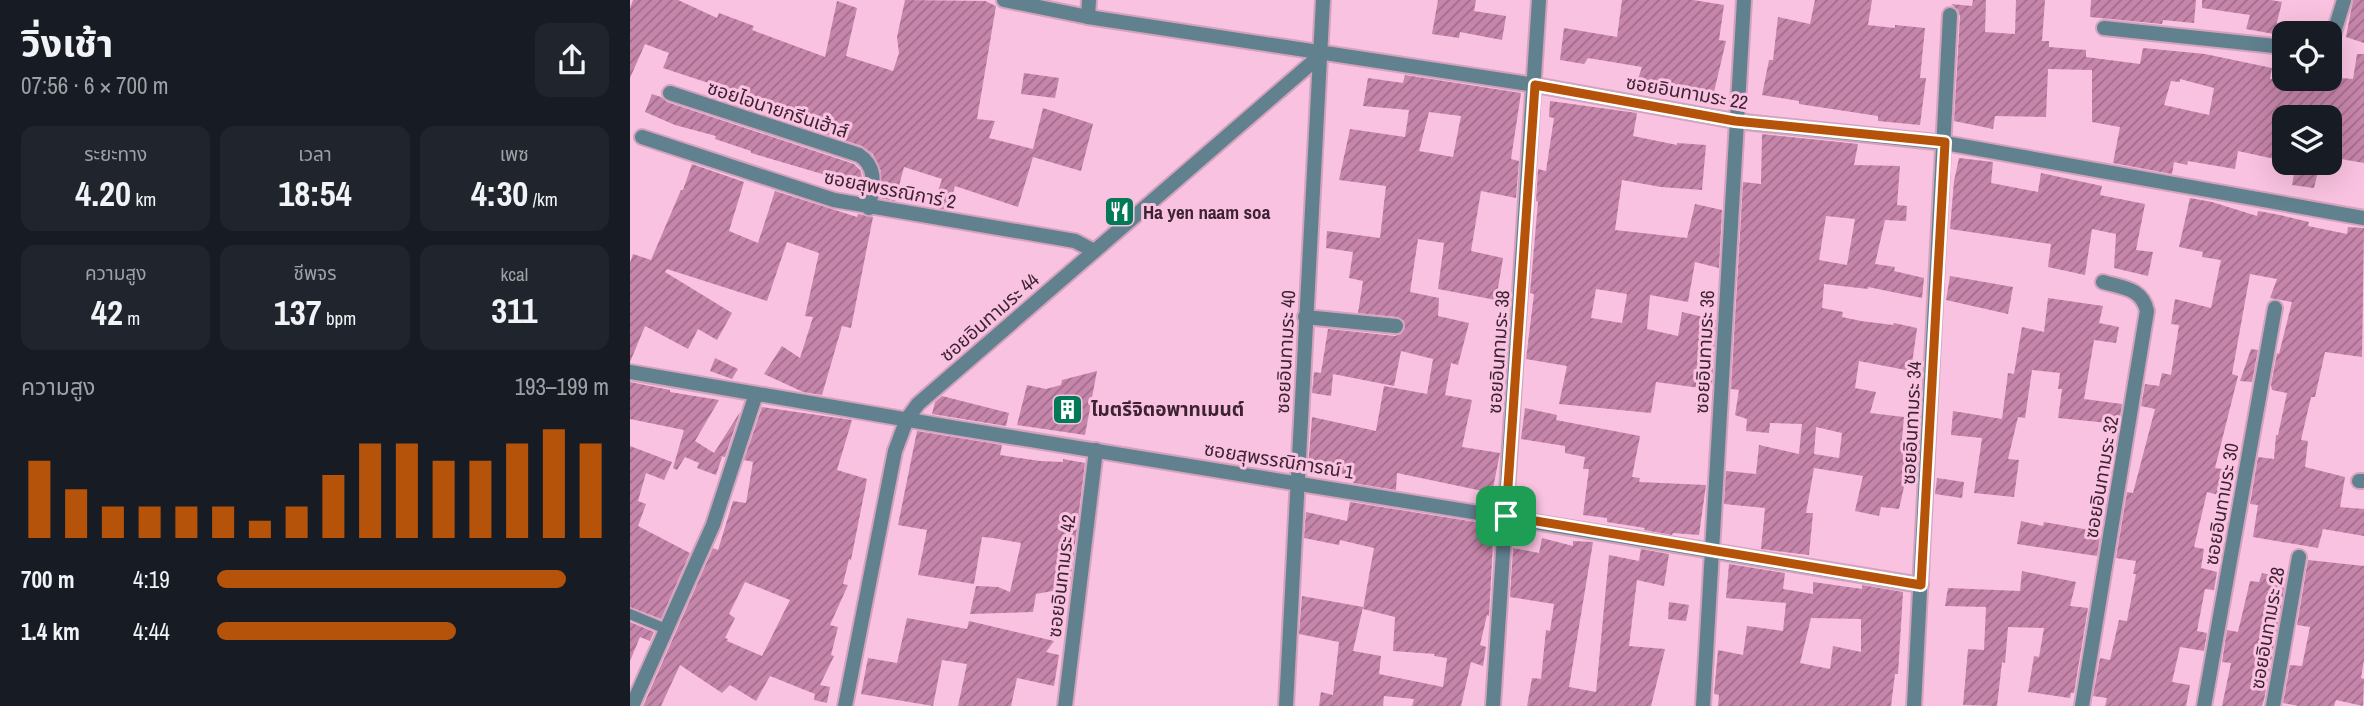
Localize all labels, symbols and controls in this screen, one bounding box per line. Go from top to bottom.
text: วิ่งเช้า [21,18,113,69]
map controls [2272,21,2342,175]
button: locate [2272,21,2342,91]
button: share [535,23,609,97]
street label: ซอยอินทามระ 22 [1624,68,1750,116]
text: 07:56 · 6 × 700 m [21,70,168,101]
street label: ซอยไอนายกรีนเฮ้าส์ [704,74,852,144]
button: layers [2272,105,2342,175]
text: ระยะทาง [84,141,147,167]
text: เวลา [298,141,332,167]
text: เพซ [500,141,529,167]
street label: ซอยสุพรรณิการ์ 2 [822,163,958,215]
text: 4.20 [75,170,131,217]
text: 18:54 [278,170,352,217]
text: 4:30 [471,170,528,217]
text: km [131,186,156,212]
text: /km [528,186,558,212]
restaurant icon: Ha yen naam soa [1103,195,1137,229]
place label: Ha yen naam soa [1143,199,1271,225]
text: ความสูง [85,260,146,286]
text: ชีพจร [293,260,337,286]
text: kcal [500,261,528,287]
street label: ซอยอินทามระ 44 [934,266,1044,367]
text: 311 [491,287,537,334]
text: 42 [91,289,123,336]
text: 137 [274,289,322,336]
street label: ซอยอินทามระ 38 [1481,289,1515,415]
street label: ซอยอินทามระ 40 [1269,290,1301,414]
street label: ซอยอินทามระ 36 [1688,290,1720,414]
text: m [123,305,140,331]
text: bpm [322,305,356,331]
street label: ซอยอินทามระ 34 [1895,360,1927,485]
text: ความสูง [21,371,95,402]
text: 193–199 m [515,371,609,402]
building icon: ไมตรีจิตอพาทเมนต์ [1051,392,1085,426]
place label: ไมตรีจิตอพาทเมนต์ [1091,396,1244,422]
street label: ซอยอินทามระ 32 [2077,414,2125,540]
street label: ซอยสุพรรณิการณ์ 1 [1202,435,1356,485]
street label: ซอยอินทามระ 30 [2197,441,2245,567]
pin [1476,486,1536,546]
icon: arrive [1487,497,1525,535]
street label: ซอยอินทามระ 42 [1041,513,1081,639]
text: 700 m [21,564,74,595]
text: 4:19 [133,564,170,595]
street label: ซอยอินทามระ 28 [2243,565,2291,691]
text: 1.4 km [21,616,80,647]
text: 4:44 [133,616,170,647]

